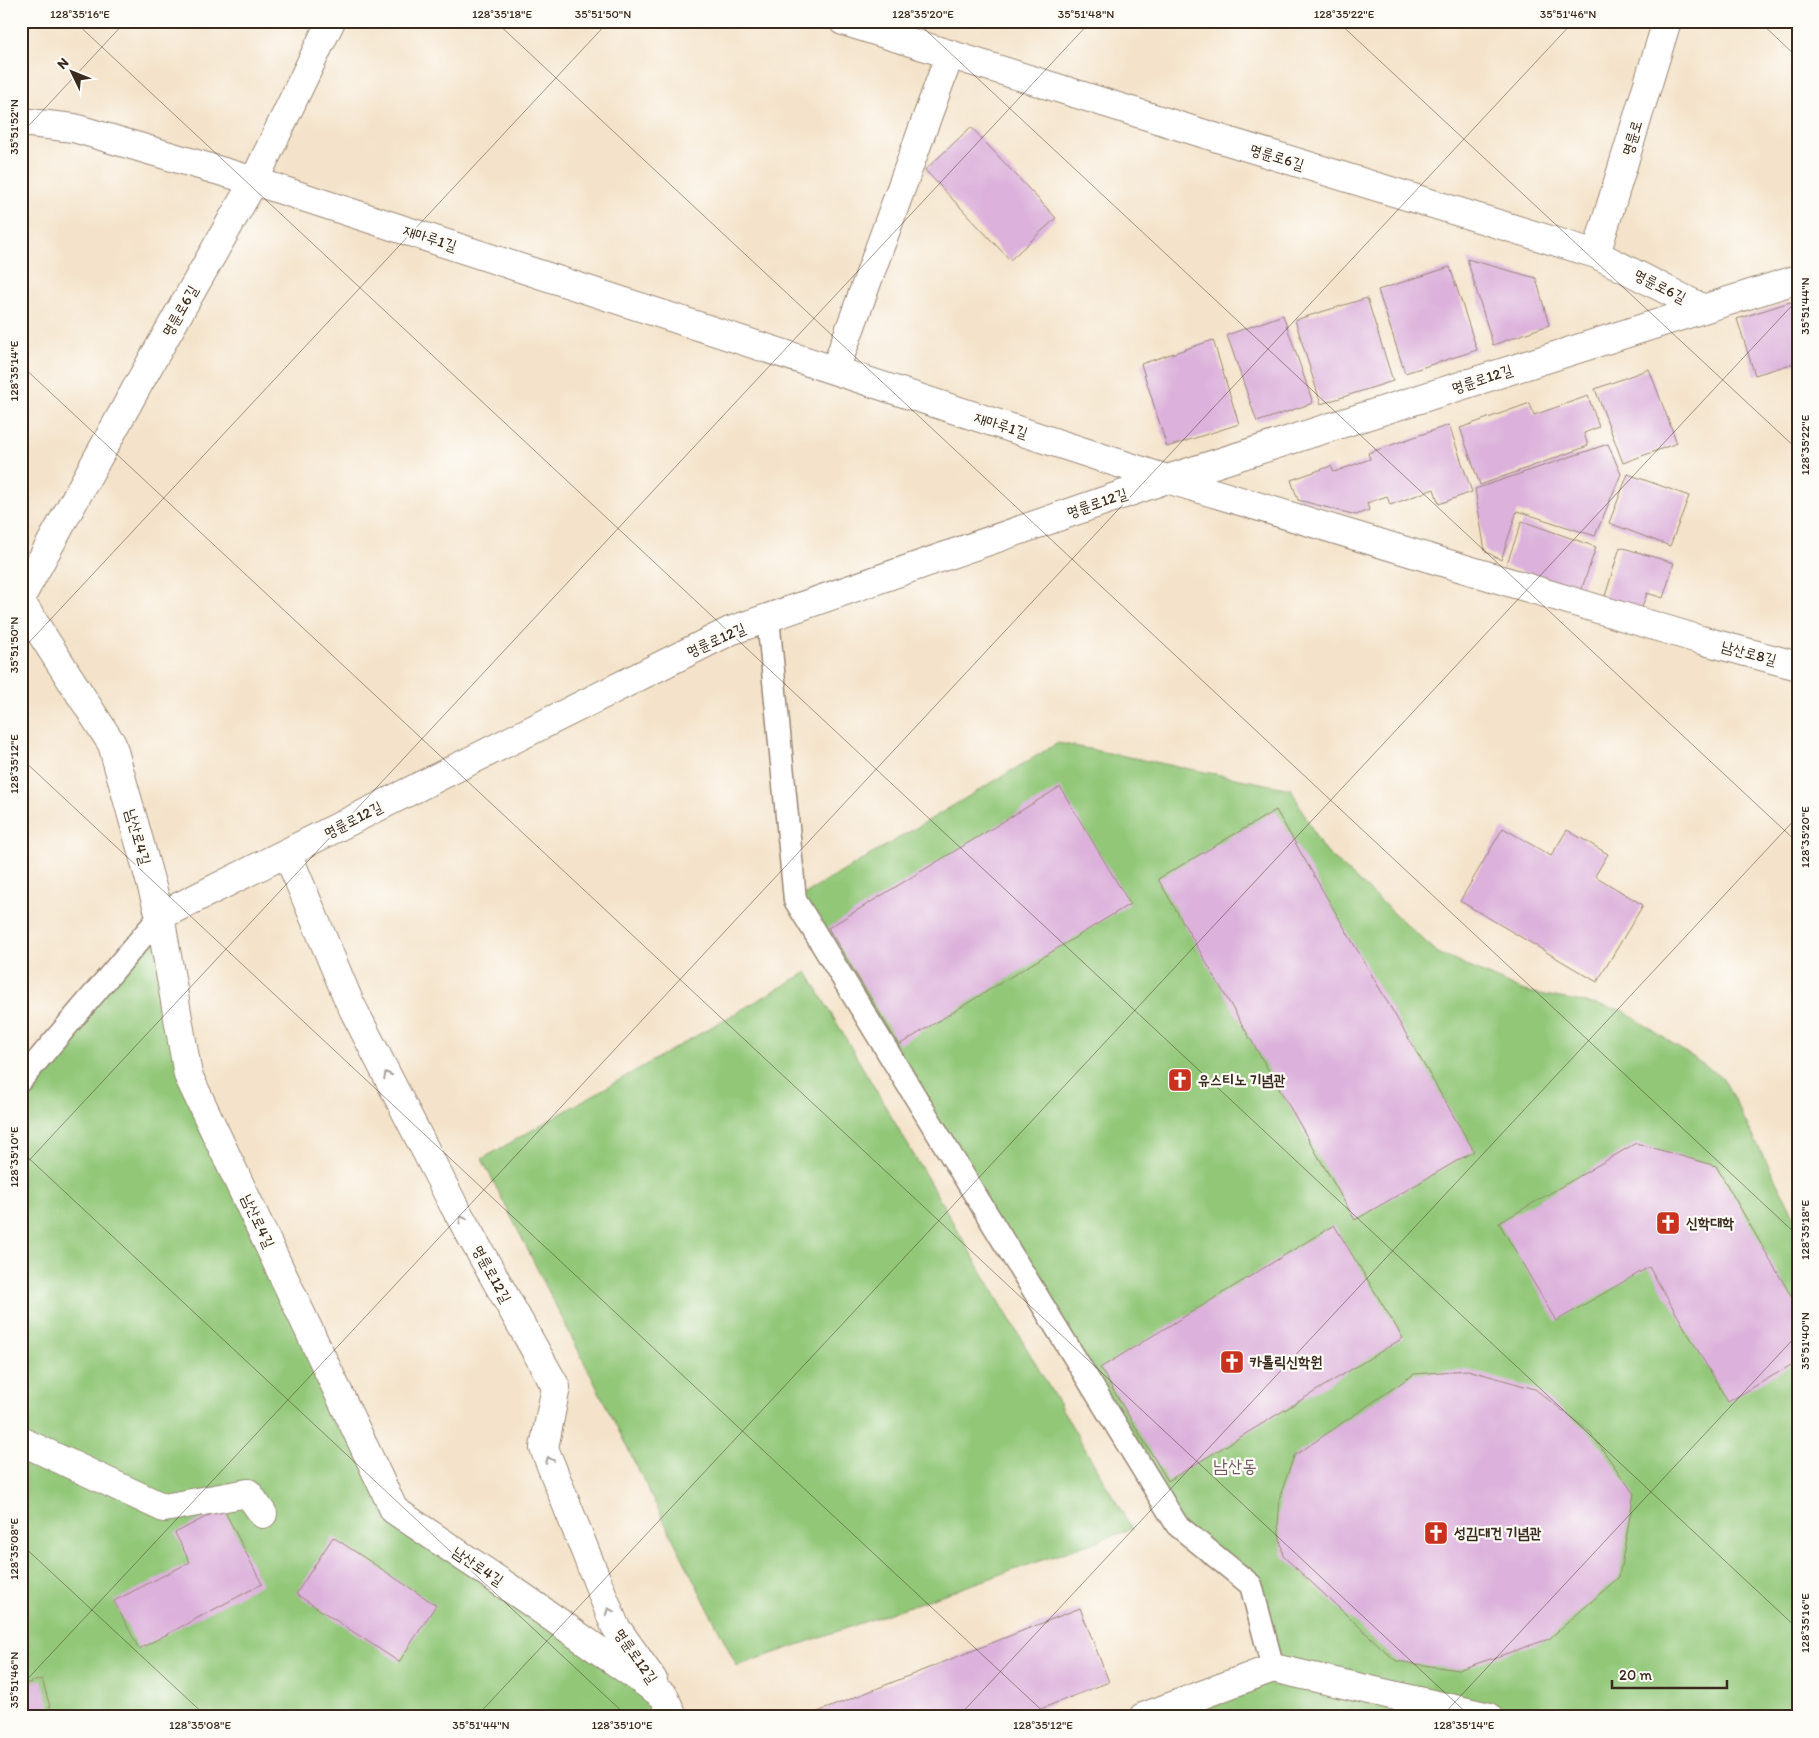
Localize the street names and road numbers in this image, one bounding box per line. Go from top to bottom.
street label: 명륜로 [1618,118,1646,158]
street label: 명륜로6길 [1247,140,1307,174]
street label: 재마루1길 [401,221,459,255]
street label: 명륜로6길 [1631,265,1689,307]
street label: 명륜로6길 [158,282,202,340]
street label: 명륜로12길 [1449,361,1515,397]
street label: 재마루1길 [972,408,1030,442]
street label: 명륜로12길 [1064,484,1130,522]
street label: 명륜로12길 [683,619,749,661]
street label: 남산로8길 [1719,637,1779,669]
street label: 명륜로12길 [321,798,385,842]
street label: 남산로4길 [121,807,155,867]
street label: 남산로4길 [238,1191,278,1251]
street label: 명륜로12길 [469,1242,515,1306]
street label: 남산로4길 [449,1543,507,1589]
street label: 명륜로12길 [611,1625,661,1687]

